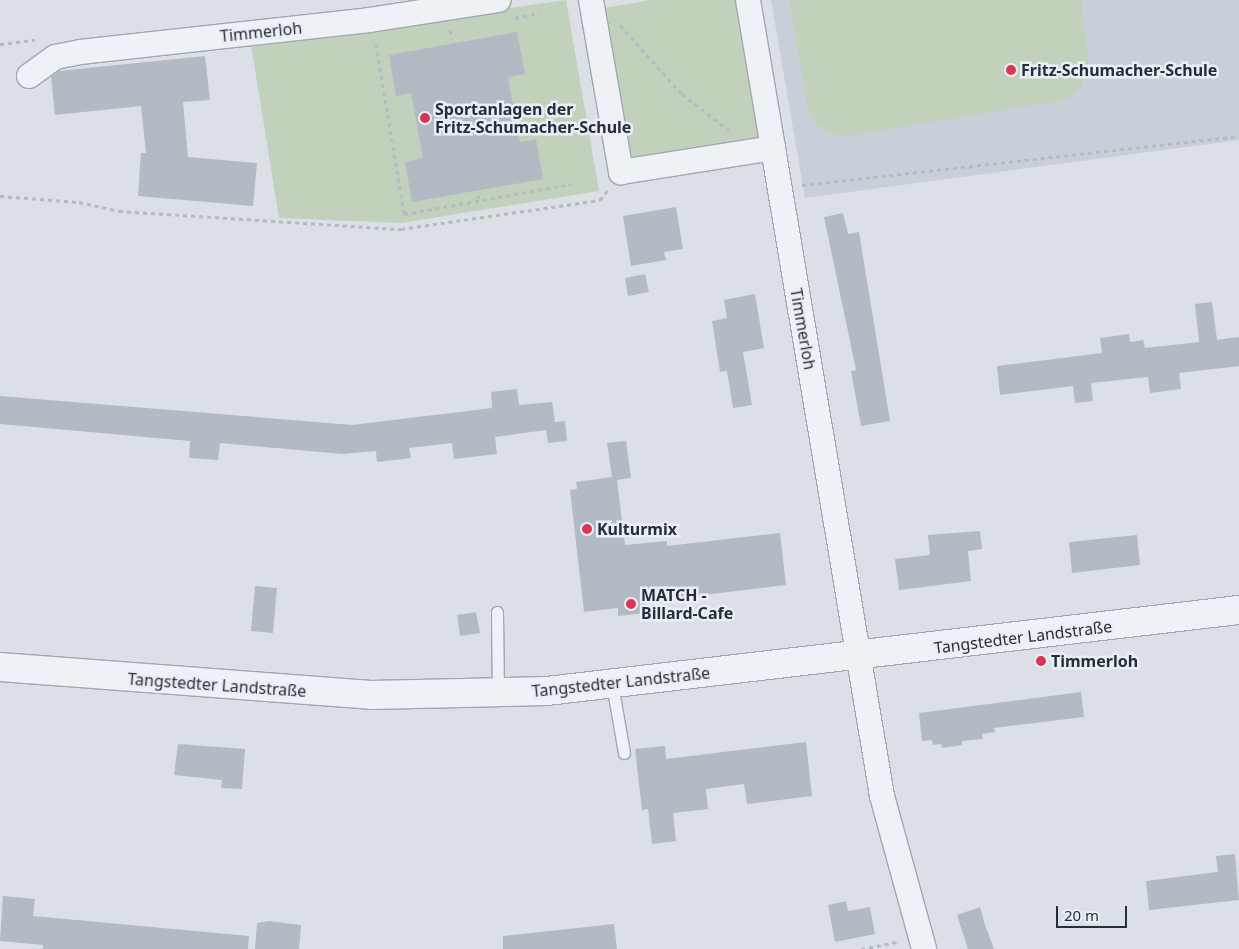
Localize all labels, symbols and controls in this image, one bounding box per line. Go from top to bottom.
street label: Timmerloh [219,18,303,46]
place label: Fritz-Schumacher-Schule [1021,60,1217,80]
marker: Fritz-Schumacher-Schule [1005,64,1017,76]
place label: Sportanlagen der Fritz-Schumacher-Schule [435,99,631,137]
marker: Sportanlagen der Fritz-Schumacher-Schule [419,112,431,124]
street label: Timmerloh [786,287,820,371]
place label: Kulturmix [597,519,677,539]
marker: Kulturmix [581,523,593,535]
place label: MATCH - Billard-Cafe [641,585,733,623]
marker: MATCH - Billard-Cafe [625,598,637,610]
street label: Tangstedter Landstraße [933,617,1113,657]
place label: Timmerloh [1051,651,1138,671]
marker: Timmerloh [1035,655,1047,667]
street label: Tangstedter Landstraße [531,663,711,701]
street label: Tangstedter Landstraße [127,669,307,701]
scale bar [1059,896,1130,928]
text: 20 m [1064,905,1099,925]

